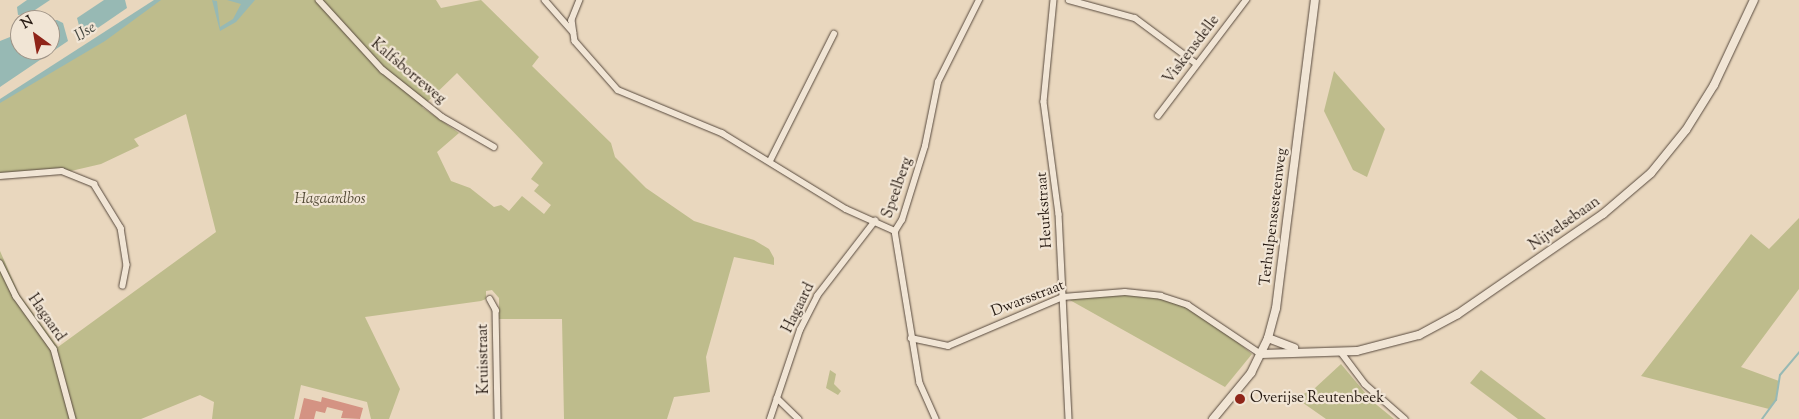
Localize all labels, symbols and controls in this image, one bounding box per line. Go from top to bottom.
north arrow [10,10,60,60]
text: N [18,12,38,35]
street label: Viskensdelle [1160,12,1224,88]
water label: IJse [72,19,100,47]
street label: Kalfsborreweg [367,35,449,109]
street label: Terhulpensesteenweg [1257,147,1291,287]
street label: Speelberg [879,155,917,221]
street label: Heurkstraat [1033,171,1057,249]
park label: Hagaardbos [295,191,365,209]
street label: Nijvelsebaan [1526,193,1604,255]
street label: Dwarsstraat [989,277,1067,321]
street label: Hagaard [779,280,819,336]
street label: Hagaard [23,291,69,345]
street label: Kruisstraat [474,324,494,394]
place label: Overijse Reutenbeek [1250,390,1384,408]
marker: Overijse Reutenbeek [1234,393,1246,405]

